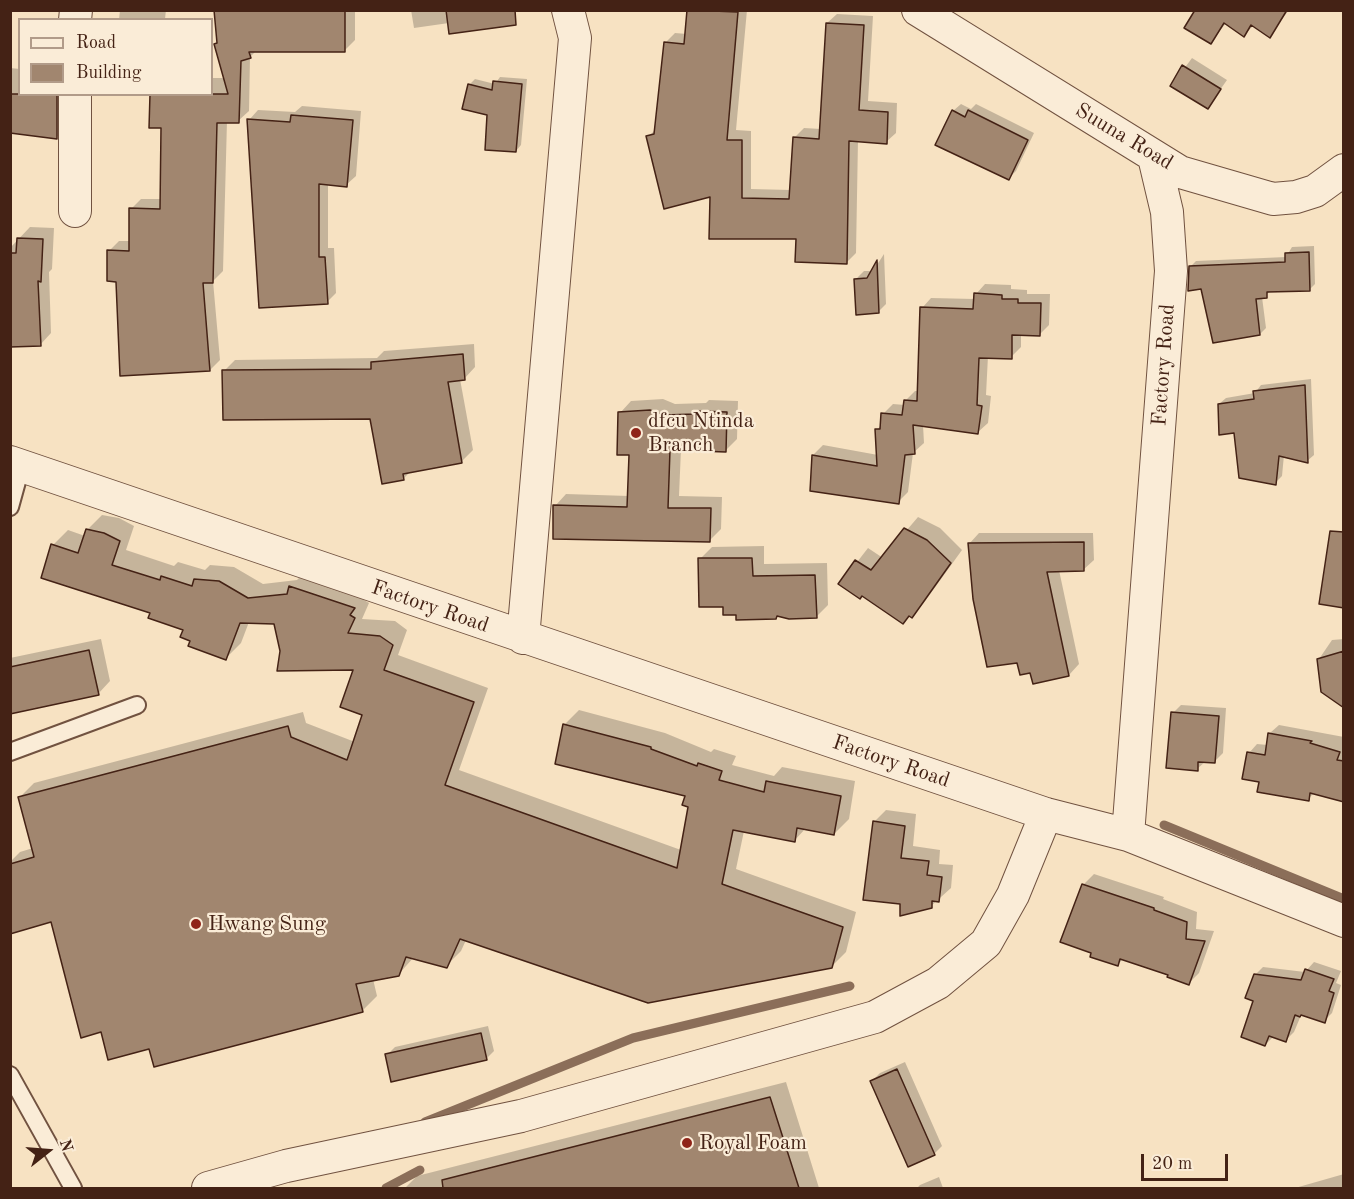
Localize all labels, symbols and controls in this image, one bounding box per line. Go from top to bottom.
legend [18,18,213,96]
text: Road [76,34,116,52]
text: Building [76,64,141,82]
street label: Suuna Road [1070,98,1178,176]
street label: Factory Road [1147,303,1181,427]
place label: dfcu Ntinda Branch [648,408,754,458]
marker: dfcu Ntinda Branch [629,426,643,440]
street label: Factory Road [368,575,492,639]
street label: Factory Road [829,730,953,794]
place label: Hwang Sung [208,911,326,937]
marker: Hwang Sung [189,917,203,931]
north arrow [18,1121,78,1181]
place label: Royal Foam [699,1130,807,1156]
marker: Royal Foam [680,1136,694,1150]
text: N [56,1138,75,1154]
scale bar [1144,1142,1231,1180]
text: 20 m [1152,1155,1192,1173]

